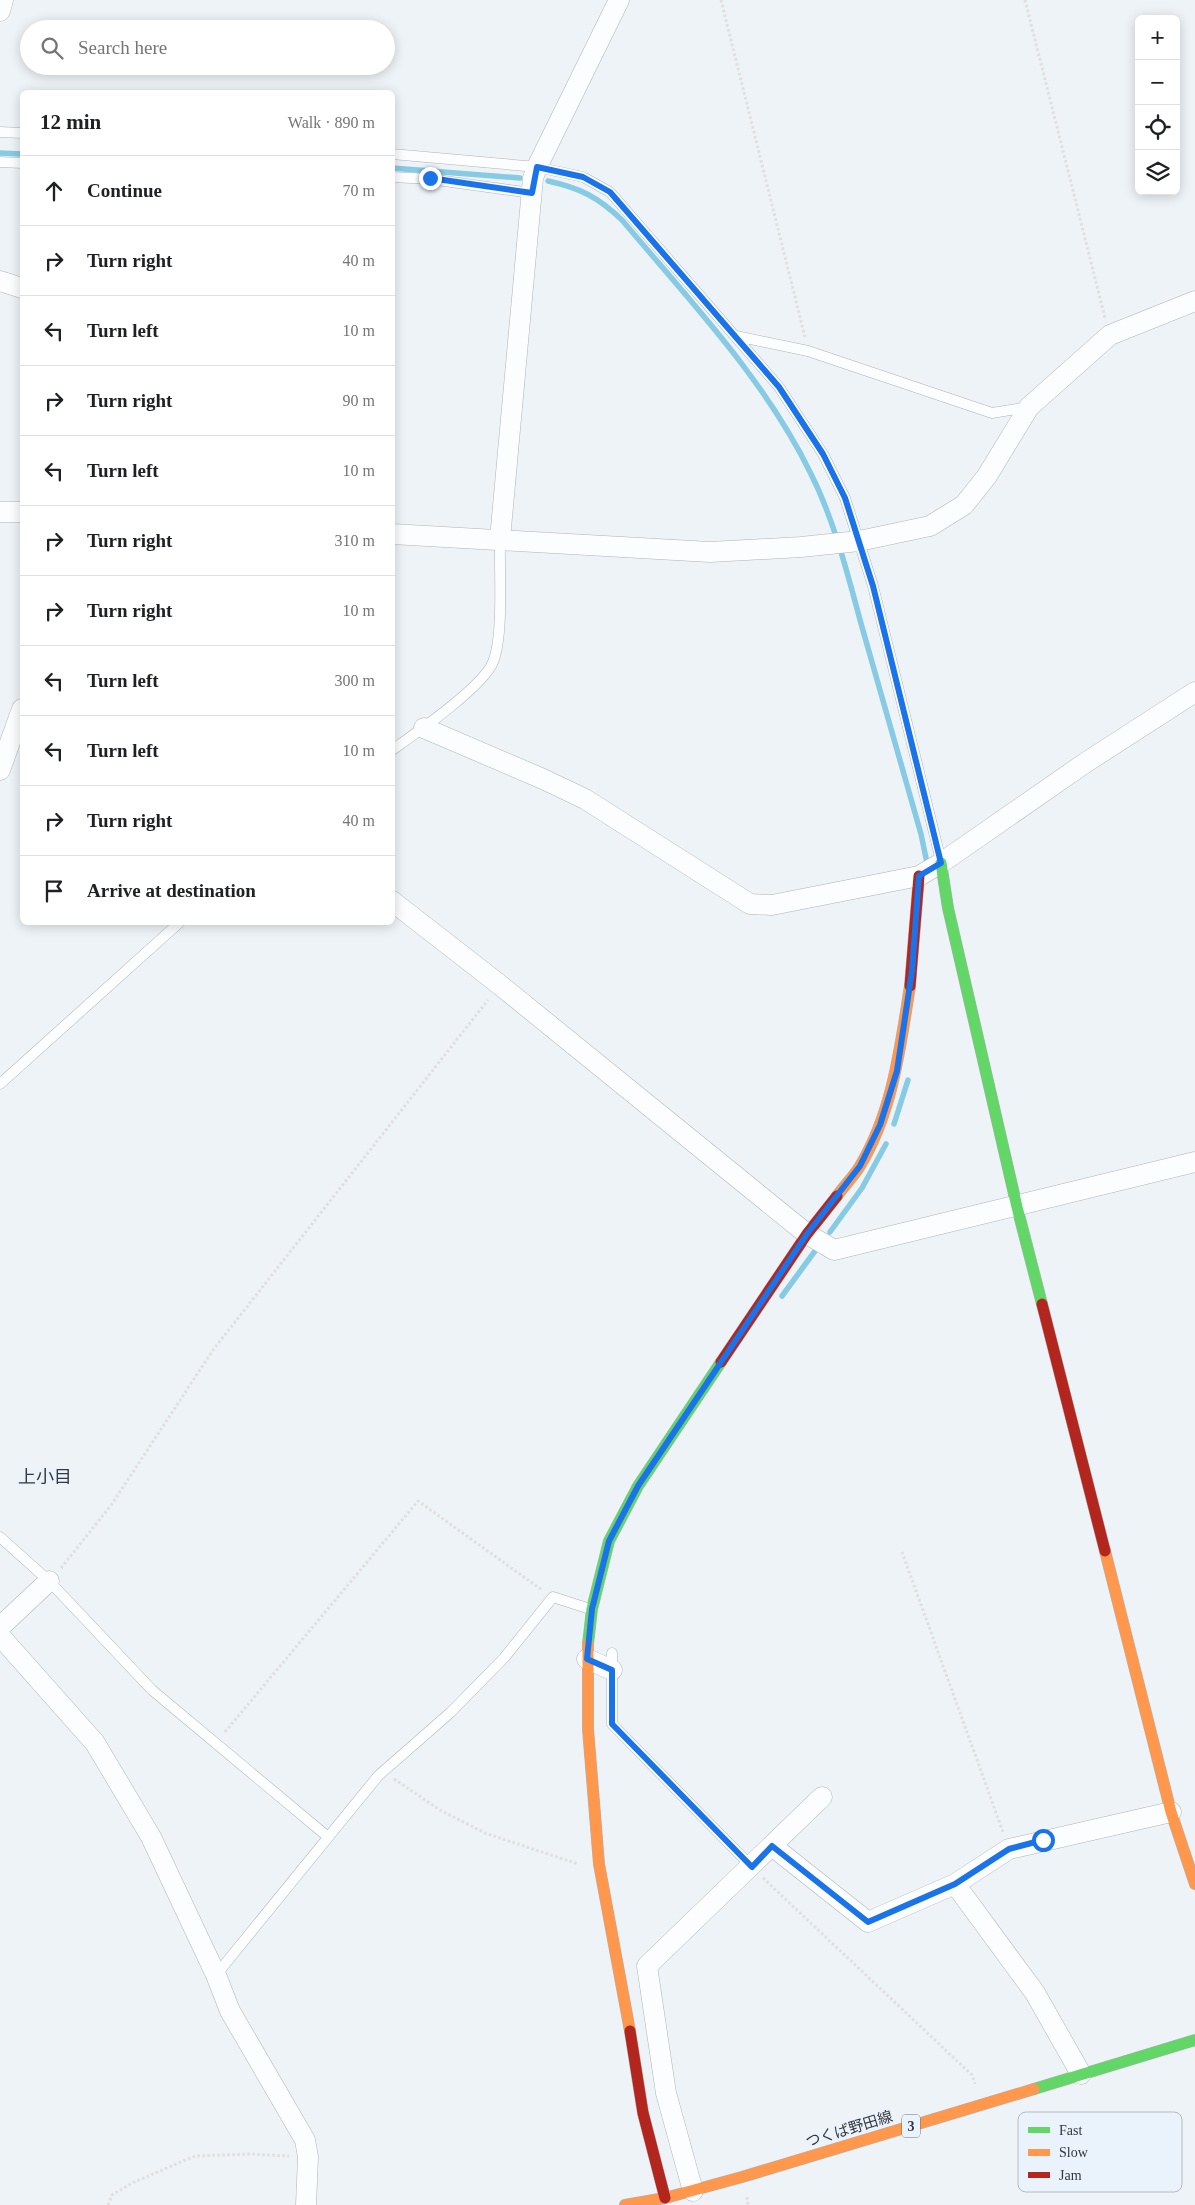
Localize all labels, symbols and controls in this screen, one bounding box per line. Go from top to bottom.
map controls [1135,15,1180,195]
button: + [1135,15,1180,60]
search box [20,20,395,75]
icon: search [38,34,66,62]
text: Search here [78,37,167,58]
button: − [1135,60,1180,105]
button: locate [1135,105,1180,150]
text: 12 min [40,110,101,134]
text: Walk · 890 m [288,114,375,131]
button: layers [1135,150,1180,195]
route end [419,167,442,190]
icon: ahead [40,177,68,205]
text: Continue [87,180,162,201]
text: 70 m [343,182,375,199]
icon: right [40,247,68,275]
text: Turn right [87,250,172,271]
text: 40 m [343,252,375,269]
icon: left [40,317,68,345]
text: Turn left [87,320,159,341]
text: 10 m [343,322,375,339]
icon: right [40,387,68,415]
text: Turn right [87,390,172,411]
text: 90 m [343,392,375,409]
icon: left [40,457,68,485]
text: Turn left [87,460,159,481]
text: 10 m [343,462,375,479]
icon: right [40,527,68,555]
text: Turn right [87,530,172,551]
text: 310 m [335,532,375,549]
icon: right [40,597,68,625]
text: Turn right [87,600,172,621]
text: 10 m [343,602,375,619]
icon: left [40,667,68,695]
text: Turn left [87,670,159,691]
text: 300 m [335,672,375,689]
icon: left [40,737,68,765]
text: Turn left [87,740,159,761]
text: 10 m [343,742,375,759]
icon: right [40,807,68,835]
text: Turn right [87,810,172,831]
text: 40 m [343,812,375,829]
icon: arrive [40,877,68,905]
text: Arrive at destination [87,880,256,901]
district label: 上小目 [18,1467,72,1487]
route start [1032,1829,1055,1852]
street label: つくば野田線 [804,2108,894,2150]
legend [1018,2112,1182,2192]
road number: 3 [902,2114,920,2138]
text: Fast [1059,2123,1082,2138]
text: Slow [1059,2145,1089,2160]
text: Jam [1059,2168,1082,2183]

